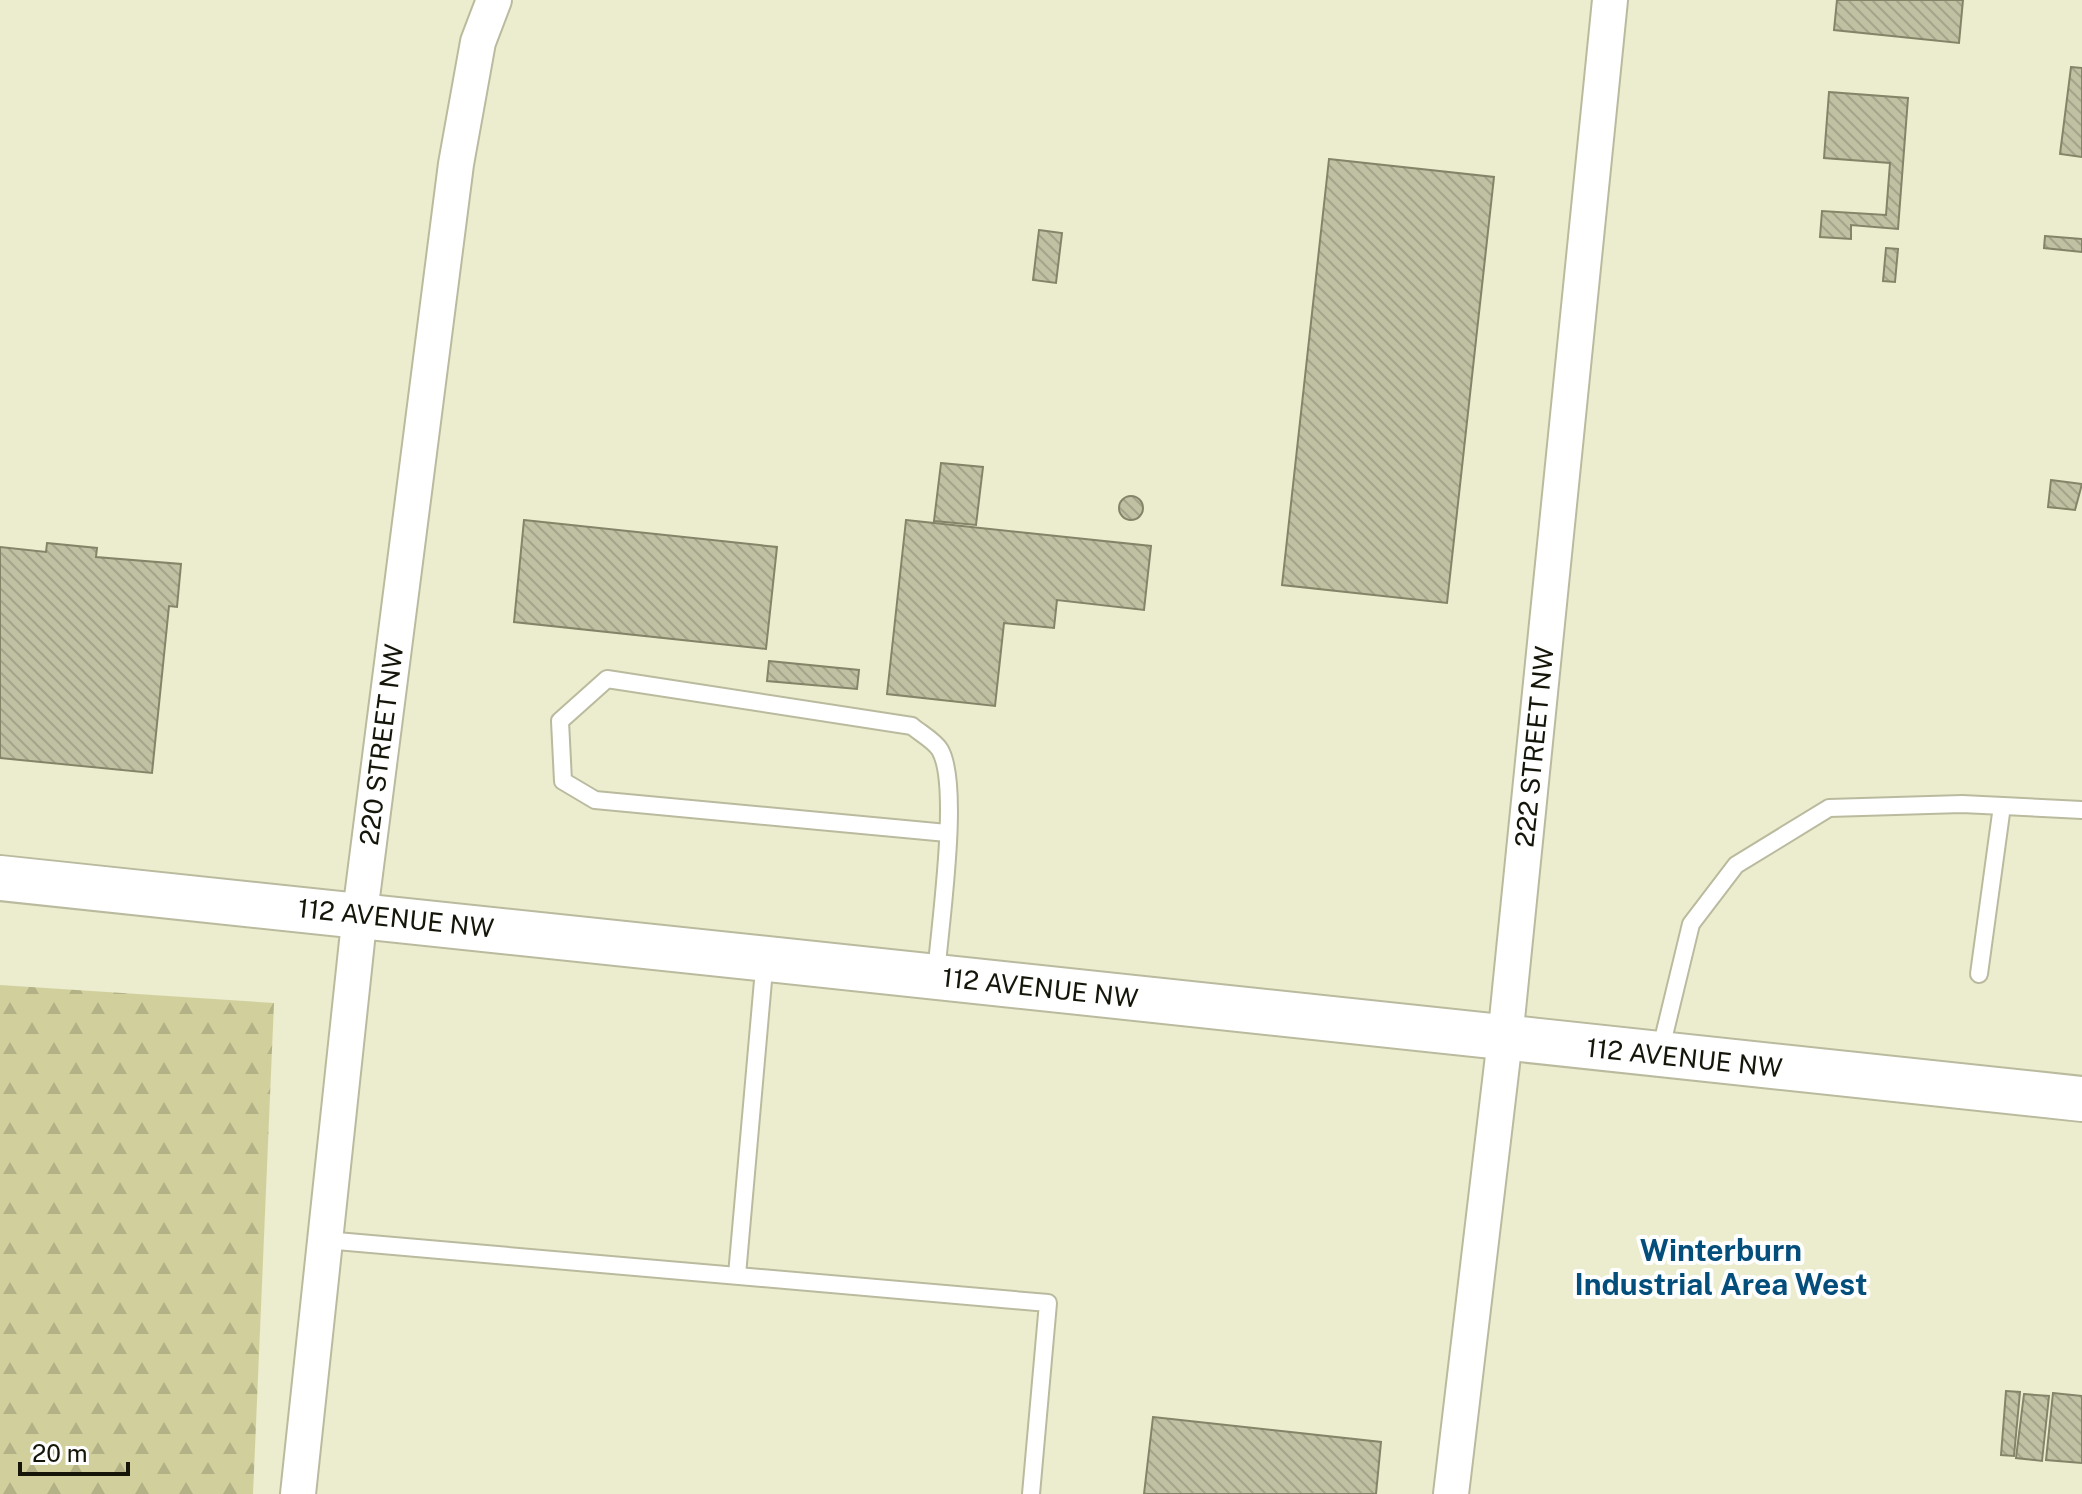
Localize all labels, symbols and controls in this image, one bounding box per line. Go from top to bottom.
street label: 220 STREET NW [353,642,409,847]
street label: 222 STREET NW [1508,644,1560,849]
street label: 112 AVENUE NW [296,892,496,944]
street label: 112 AVENUE NW [941,961,1140,1014]
street label: 112 AVENUE NW [1585,1032,1784,1083]
district label: Winterburn Industrial Area West [1575,1232,1867,1302]
scale bar [20,1426,128,1476]
text: 20 m [32,1439,88,1467]

